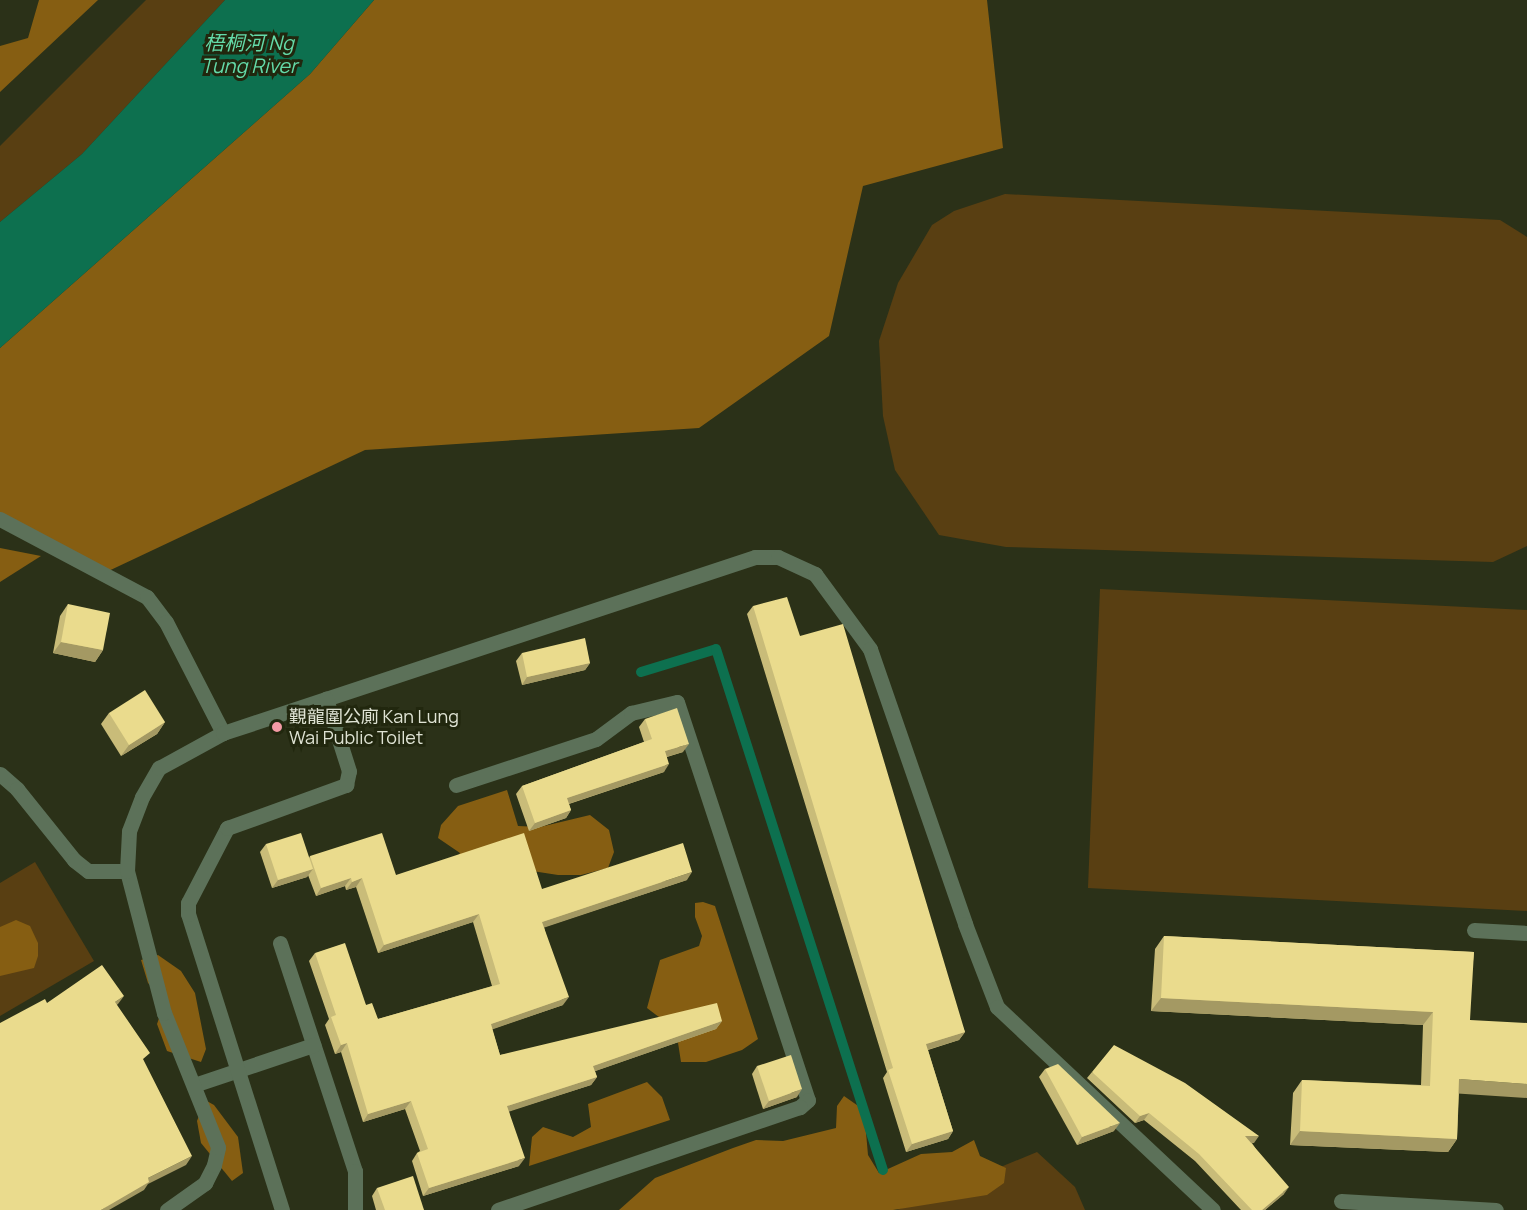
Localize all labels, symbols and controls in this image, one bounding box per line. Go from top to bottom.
water label: 梧桐河 Ng Tung River [201,31,297,78]
place label: 覲龍圍公廁 Kan Lung Wai Public Toilet [289,706,459,748]
marker: 覲龍圍公廁 Kan Lung Wai Public Toilet [270,720,284,734]

